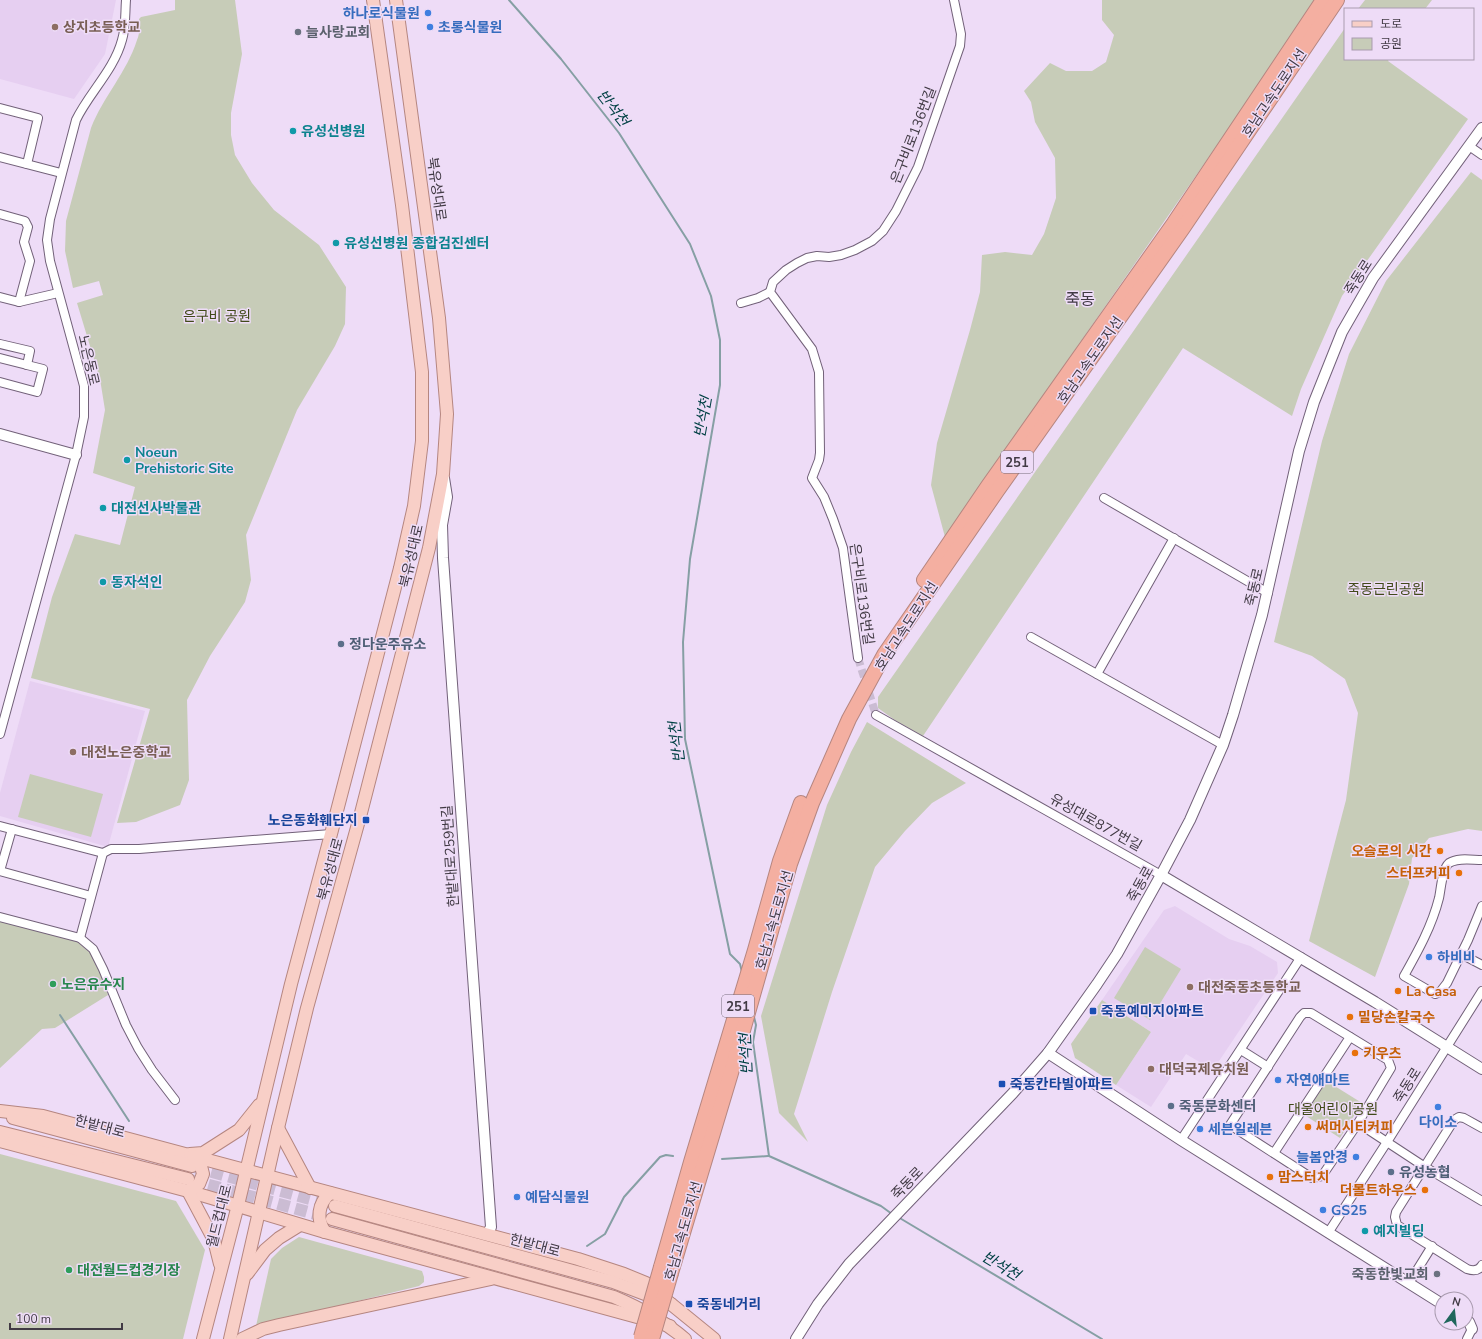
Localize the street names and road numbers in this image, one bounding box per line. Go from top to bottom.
street label: 호남고속도로지선 [1238,45,1311,141]
street label: 은구비로136번길 [886,84,941,186]
street label: 북유성대로 [423,156,450,222]
street label: 죽동로 [1340,256,1377,299]
street label: 호남고속도로지선 [1053,313,1128,408]
street label: 노은동로 [73,333,104,387]
road number: 251 [1001,451,1033,473]
street label: 북유성대로 [395,522,428,590]
street label: 은구비로136번길 [845,542,878,646]
street label: 죽동로 [1241,566,1268,608]
street label: 호남고속도로지선 [870,578,942,675]
street label: 유성대로877번길 [1046,789,1145,856]
street label: 한밭대로259번길 [437,804,464,908]
street label: 북유성대로 [313,835,348,903]
street label: 죽동로 [1123,863,1158,906]
street label: 호남고속도로지선 [751,868,798,972]
road number: 251 [722,995,754,1017]
street label: 죽동로 [1389,1064,1426,1107]
street label: 한밭대로 [73,1111,127,1142]
street label: 죽동로 [887,1163,928,1204]
street label: 호남고속도로지선 [660,1179,707,1283]
street label: 월드컵대로 [202,1182,237,1250]
street label: 한밭대로 [508,1230,562,1261]

